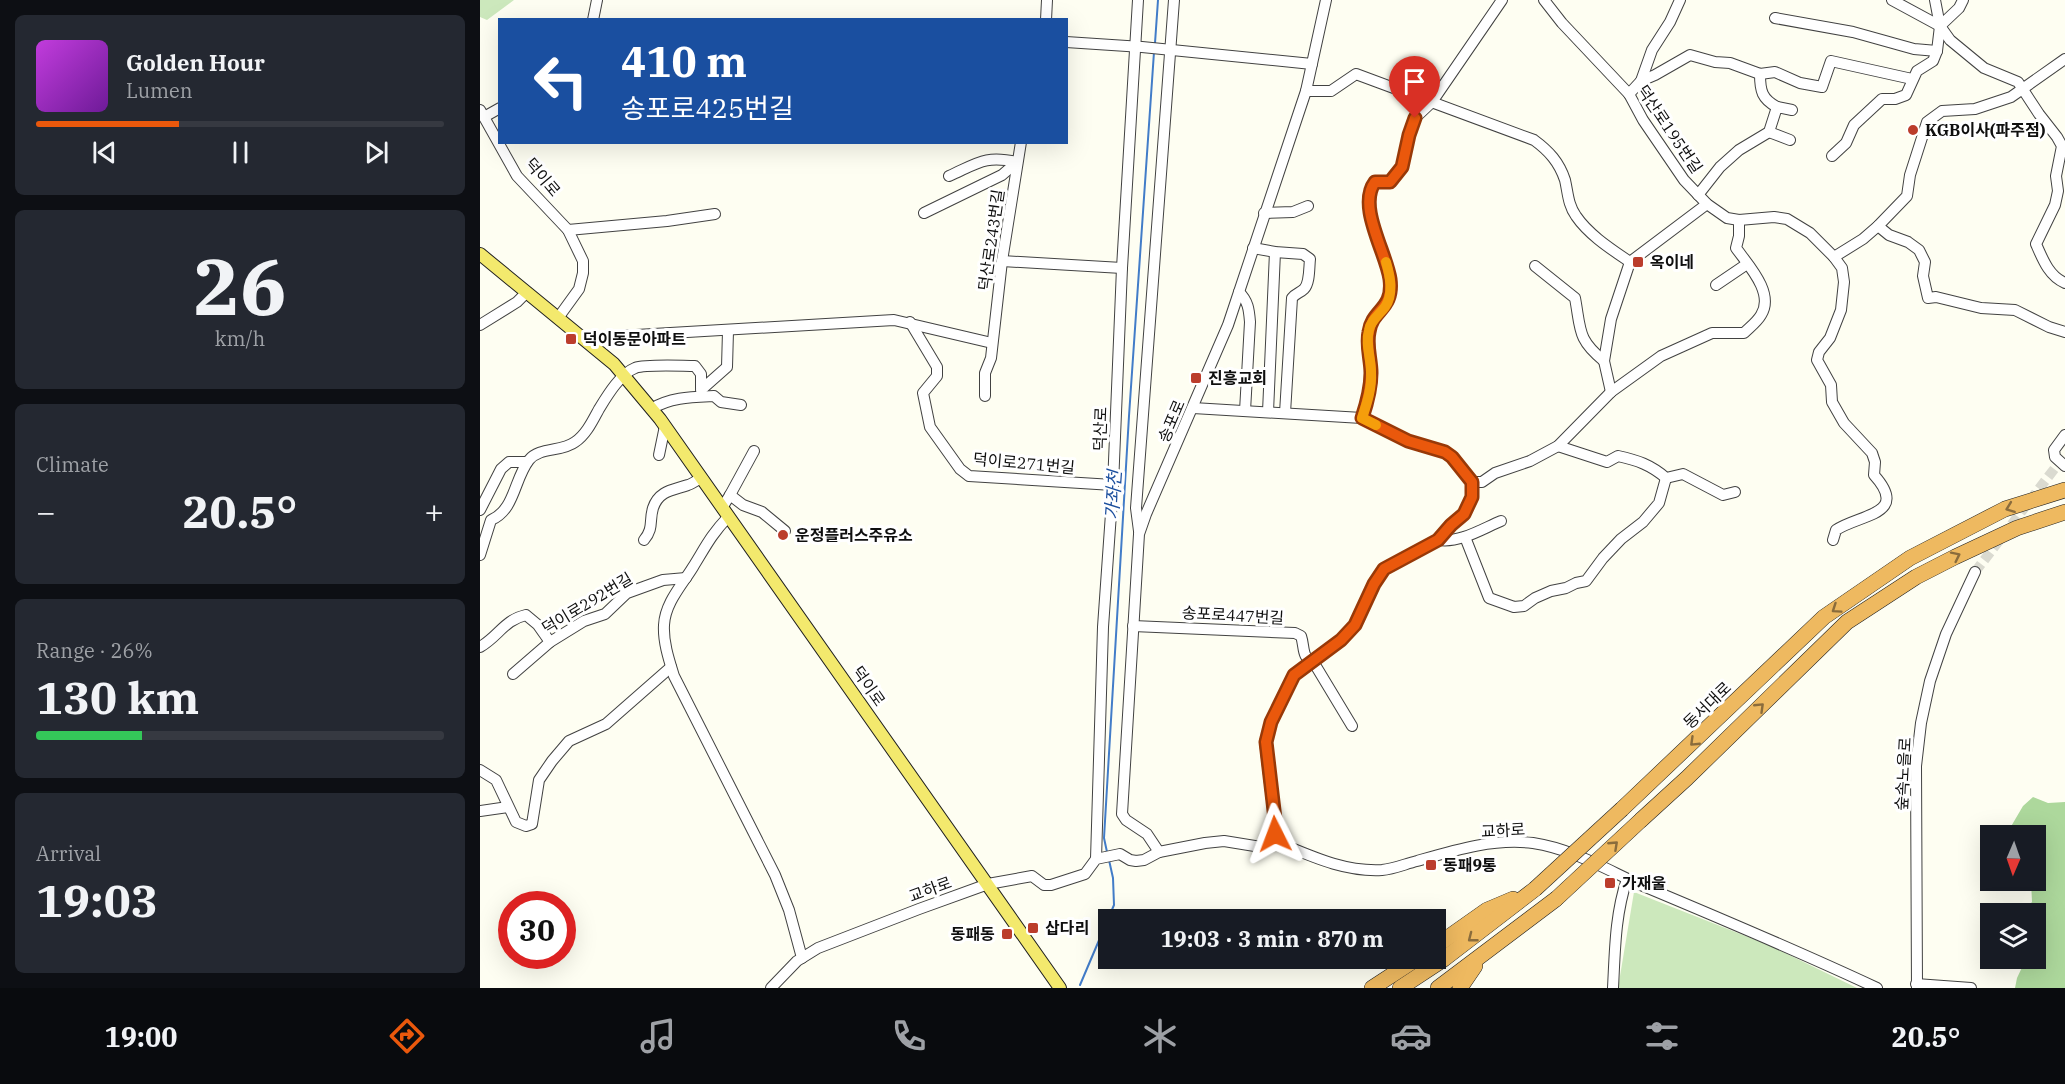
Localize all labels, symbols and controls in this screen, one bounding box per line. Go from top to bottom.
text: 410 m [621,34,747,89]
icon: left [522,42,600,120]
text: Golden Hour [126,48,265,77]
pin [1389,56,1440,118]
icon: arrive [1398,65,1431,98]
text: Lumen [126,77,193,104]
street label: 덕산로195번길 [1633,81,1707,177]
text: 송포로425번길 [621,90,794,125]
place label: KGB이사(파주점) [1925,120,2046,140]
marker: KGB이사(파주점) [1906,123,1920,137]
icon: previous [88,136,121,169]
icon: pause [224,136,257,169]
icon: next [360,136,393,169]
street label: 덕이로 [521,154,565,201]
street label: 덕산로243번길 [974,188,1008,292]
text: 26 [193,235,287,336]
place label: 옥이네 [1650,252,1694,272]
marker: 옥이네 [1631,255,1645,269]
text: km/h [215,325,265,352]
place label: 덕이동문아파트 [583,329,686,349]
marker: 덕이동문아파트 [564,332,578,346]
place label: 진흥교회 [1208,368,1267,388]
marker: 진흥교회 [1189,371,1203,385]
street label: 송포로 [1153,397,1189,445]
street label: 덕산로 [1089,406,1111,451]
street label: 덕이로271번길 [972,449,1076,477]
text: Climate [36,451,109,478]
water label: 가좌천 [1100,467,1126,521]
text: 20.5° [183,482,297,540]
text: − [36,490,56,533]
text: + [424,490,444,533]
one-way arrow [2005,501,2015,514]
place label: 운정플러스주유소 [795,525,913,545]
marker: 운정플러스주유소 [776,528,790,542]
one-way arrow [1950,552,1961,564]
street label: 덕이로292번길 [538,568,636,638]
one-way arrow [1832,601,1843,612]
street label: 송포로447번길 [1181,602,1285,628]
text: Range · 26% [36,637,153,664]
street label: 덕이로 [848,662,890,710]
text: 130 km [36,668,199,726]
street label: 동서대로 [1679,677,1735,733]
one-way arrow [1753,704,1764,715]
one-way arrow [1691,734,1702,745]
street label: 숲속노을로 [1891,736,1915,811]
position arrow [1243,802,1307,866]
street label: 교하로 [1480,819,1526,841]
north arrow [1980,825,2046,891]
map controls [1980,825,2046,969]
text: Arrival [36,840,101,867]
one-way arrow [1607,841,1618,852]
place label: 동패9통 [1443,855,1497,875]
marker: 동패9통 [1424,858,1438,872]
text: 19:03 [36,871,158,929]
street label: 교하로 [906,872,954,906]
place label: 가재울 [1622,873,1666,893]
marker: 가재울 [1603,876,1617,890]
speed limit sign: 30 [498,891,576,969]
button: layers [1980,903,2046,969]
place label: 삽다리 [1045,918,1089,938]
marker: 삽다리 [1026,921,1040,935]
place label: 동패동 [951,924,995,944]
text: 19:03 · 3 min · 870 m [1160,924,1384,953]
marker: 동패동 [1000,927,1014,941]
one-way arrow [1468,931,1479,942]
icon: directions [386,1015,428,1057]
icon: music [637,1015,679,1057]
icon: phone [888,1015,930,1057]
icon: climate [1139,1015,1181,1057]
icon: car [1390,1015,1432,1057]
icon: filters [1641,1015,1683,1057]
text: 19:00 [104,1019,177,1054]
text: 20.5° [1892,1019,1960,1054]

